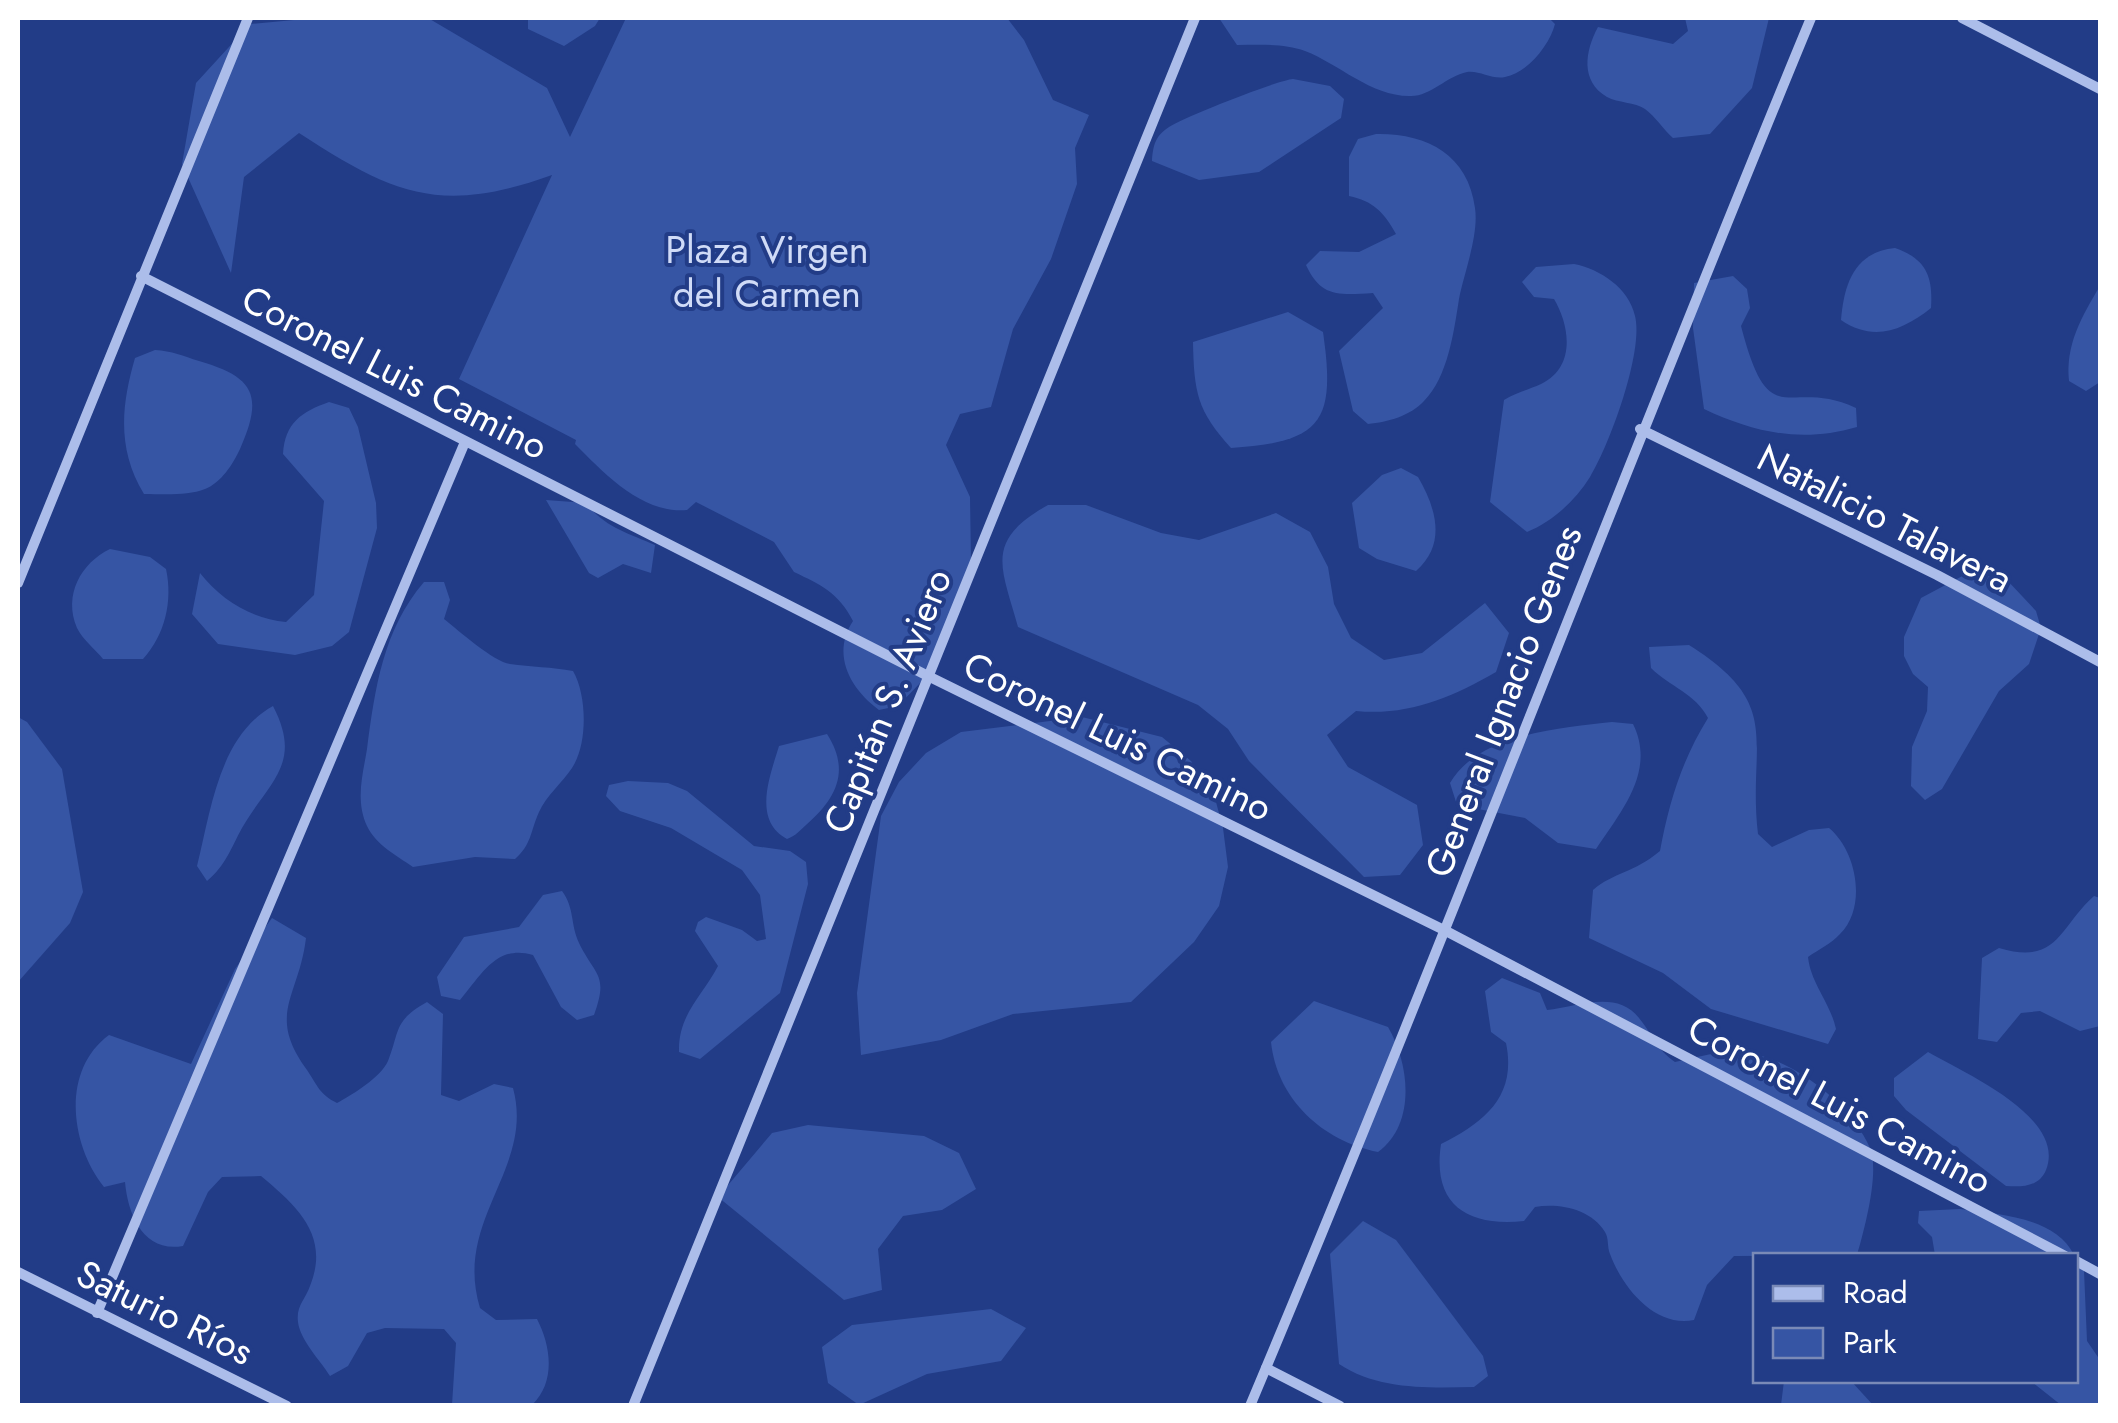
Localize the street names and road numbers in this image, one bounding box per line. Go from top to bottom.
street label: Coronel Luis Camino [232,271,558,473]
street label: Natalicio Talavera [1748,430,2022,606]
street label: General Ignacio Genes [1410,517,1596,885]
street label: Capitán S. Aviero [809,560,965,842]
street label: Coronel Luis Camino [954,637,1282,835]
street label: Coronel Luis Camino [1678,1001,2002,1207]
street label: Saturio Ríos [67,1246,263,1378]

